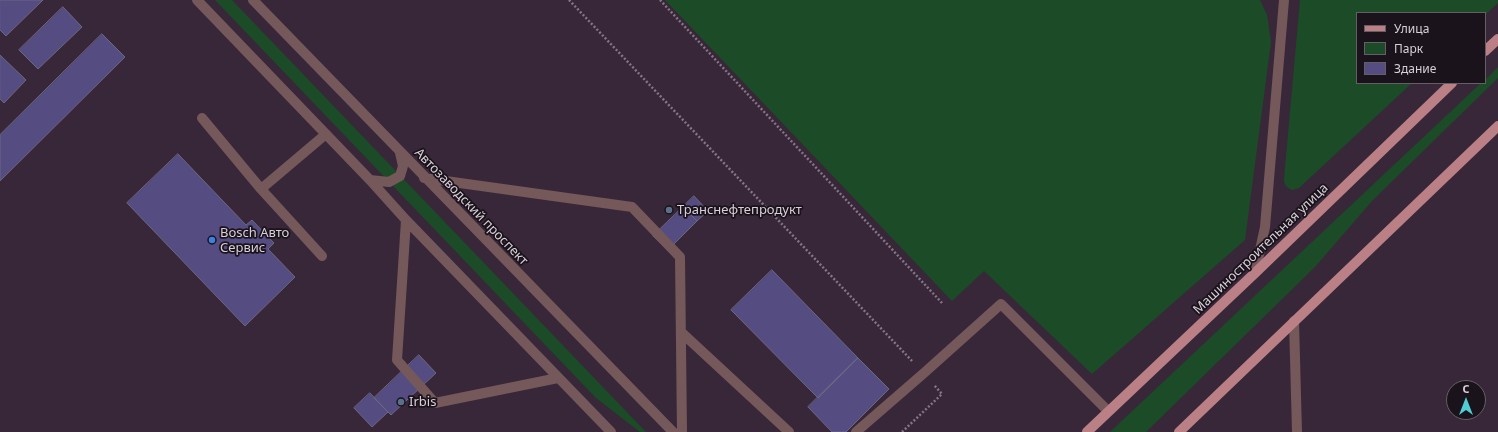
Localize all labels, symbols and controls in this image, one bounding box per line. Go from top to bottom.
legend [1356,12,1486,84]
text: Улица [1394,20,1429,37]
text: Парк [1394,40,1423,57]
text: Здание [1394,60,1436,77]
street label: Автозаводский проспект [411,145,531,269]
street label: Машиностроительная улица [1190,180,1332,318]
place label: Транснефтепродукт [677,202,802,218]
marker: Транснефтепродукт [664,205,674,215]
place label: Bosch Авто Сервис [220,225,289,256]
marker: Bosch Авто Сервис [207,235,217,245]
north arrow [1446,380,1486,420]
text: С [1462,381,1470,396]
place label: Irbis [409,394,436,410]
marker: Irbis [396,397,406,407]

